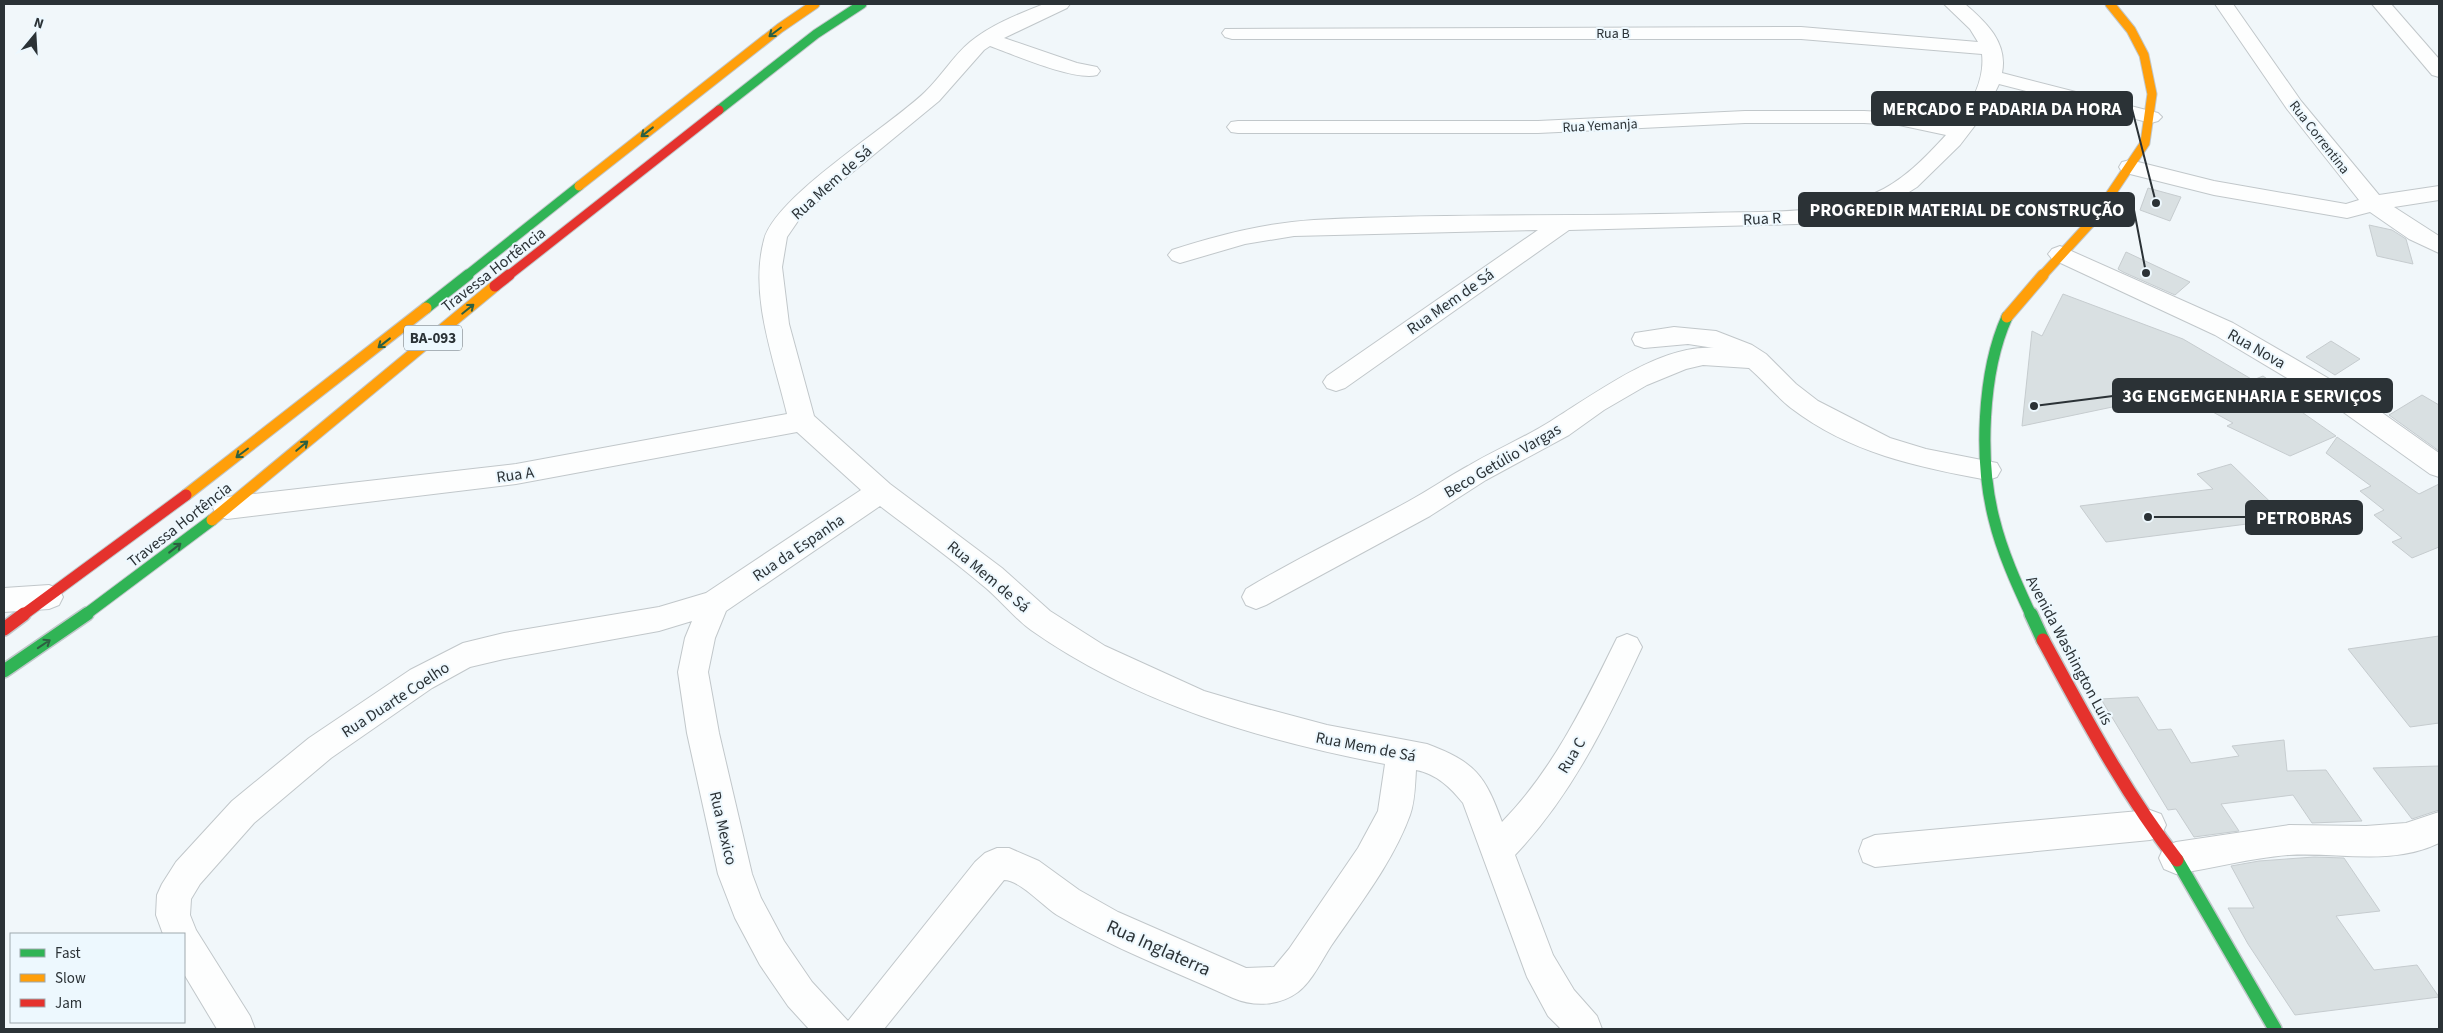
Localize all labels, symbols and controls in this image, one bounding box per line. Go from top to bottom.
north arrow [10,10,60,60]
text: N [31,13,46,35]
street label: Rua B [1596,24,1630,44]
one-way arrow [769,26,782,37]
callout: MERCADO E PADARIA DA HORA [1872,92,2132,125]
text: MERCADO E PADARIA DA HORA [1882,97,2122,122]
street label: Rua Correntina [2284,97,2354,178]
street label: Rua Yemanja [1562,114,1638,138]
one-way arrow [641,126,654,137]
street label: Rua Mem de Sá [787,141,877,225]
callout: PROGREDIR MATERIAL DE CONSTRUÇÃO [1799,193,2134,226]
text: PROGREDIR MATERIAL DE CONSTRUÇÃO [1810,198,2124,223]
street label: Rua R [1742,207,1782,231]
street label: Travessa Hortência [437,222,550,318]
street label: Rua Mem de Sá [1403,264,1499,340]
one-way arrow [461,304,474,315]
street label: Rua Nova [2224,324,2289,374]
road number: BA-093 [404,326,462,350]
one-way arrow [378,337,391,348]
callout: 3G ENGEMGENHARIA E SERVIÇOS [2113,379,2392,412]
text: 3G ENGEMGENHARIA E SERVIÇOS [2122,384,2382,409]
street label: Beco Getúlio Vargas [1440,418,1565,503]
one-way arrow [295,441,308,452]
one-way arrow [235,448,249,458]
street label: Rua A [495,461,536,489]
street label: Travessa Hortência [123,477,236,573]
callout: PETROBRAS [2246,501,2362,534]
text: PETROBRAS [2256,506,2352,531]
street label: Rua da Espanha [748,509,849,587]
street label: Rua Mem de Sá [942,536,1034,618]
one-way arrow [169,543,182,554]
street label: Avenida Washington Luís [2020,572,2118,729]
one-way arrow [37,639,51,649]
street label: Rua Duarte Coelho [337,657,454,743]
street label: Rua Mem de Sá [1314,726,1418,767]
street label: Rua C [1553,733,1591,778]
street label: Rua Mexico [704,789,742,867]
street label: Rua Inglaterra [1102,913,1215,983]
legend [10,933,185,1023]
text: Fast [55,943,81,964]
text: Slow [55,968,86,989]
text: Jam [55,993,82,1014]

